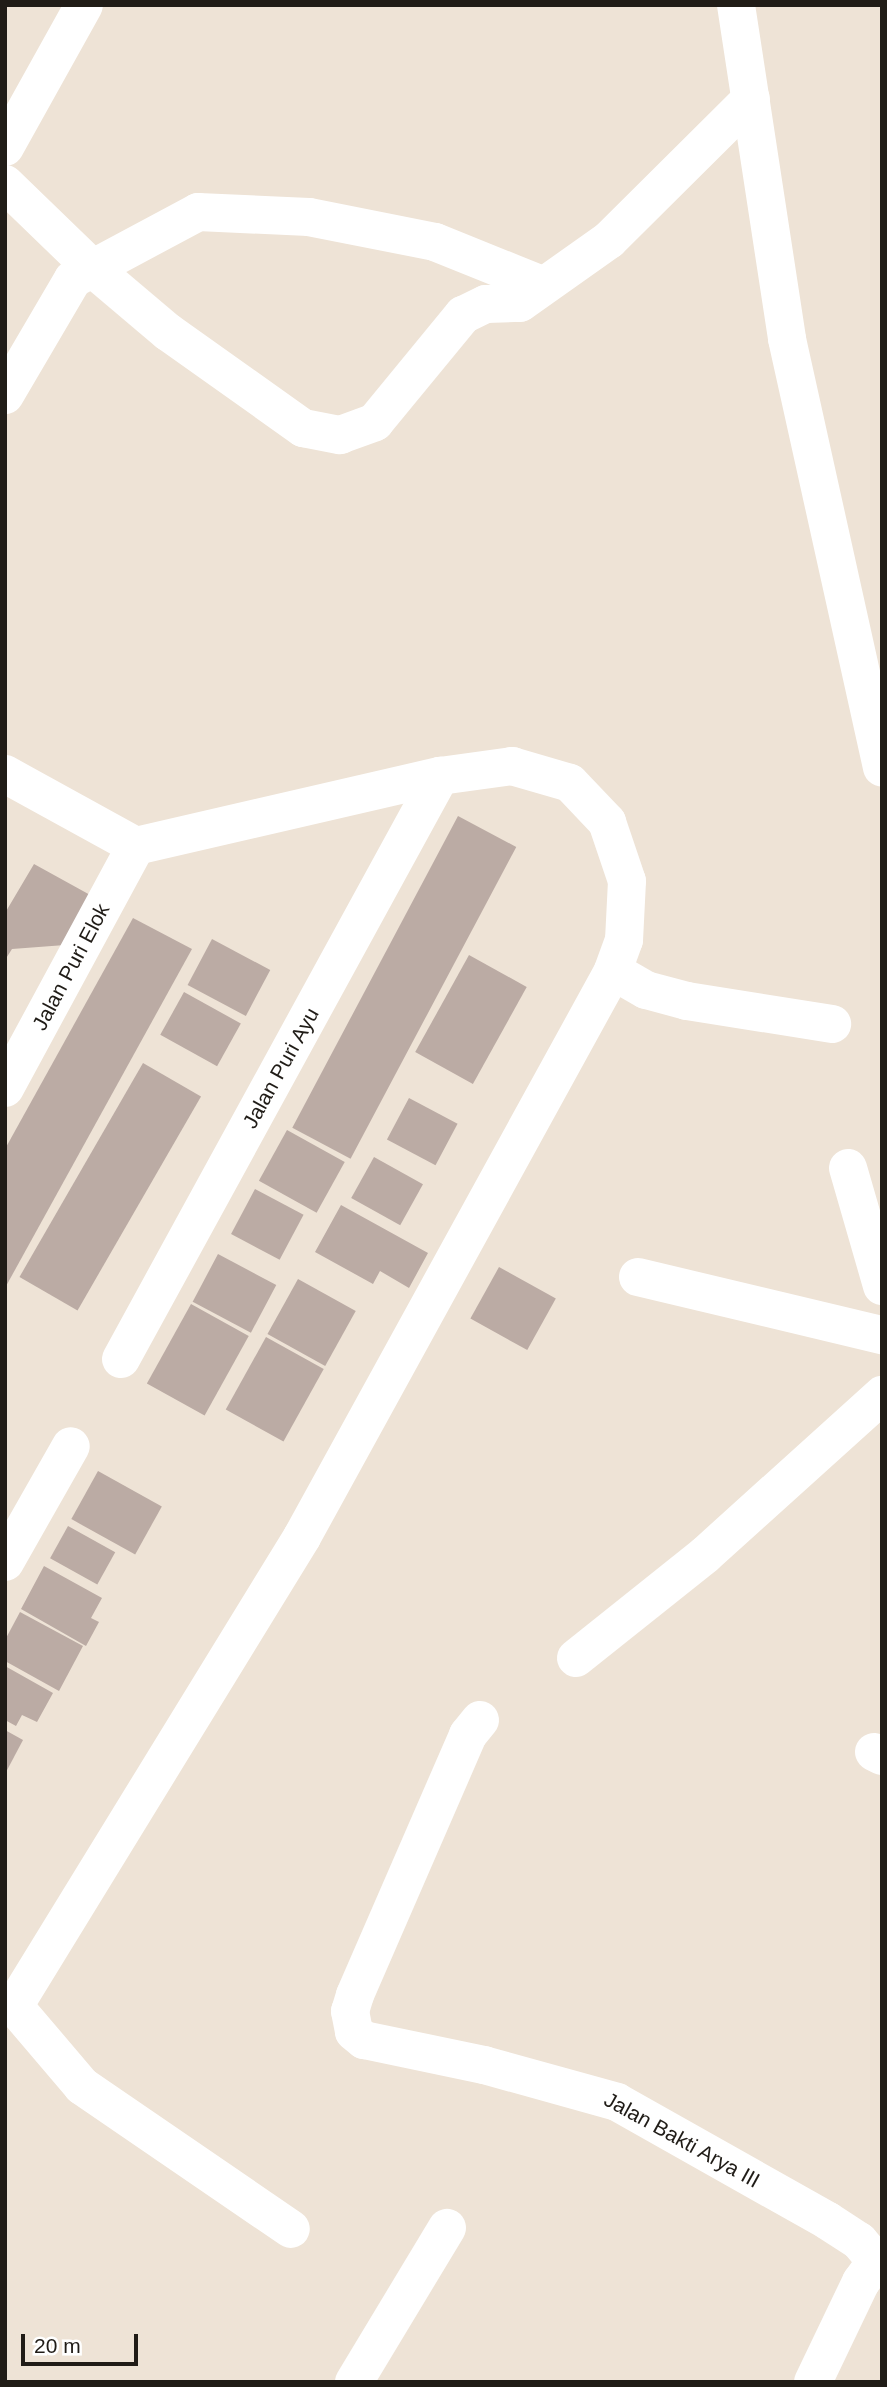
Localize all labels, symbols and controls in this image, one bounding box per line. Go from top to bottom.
street label: Jalan Puri Elok [27,899,115,1035]
street label: Jalan Puri Ayu [237,1003,325,1133]
street label: Jalan Bakti Arya III [599,2087,765,2193]
scale bar [24,2320,142,2364]
text: 20 m [34,2334,81,2357]

